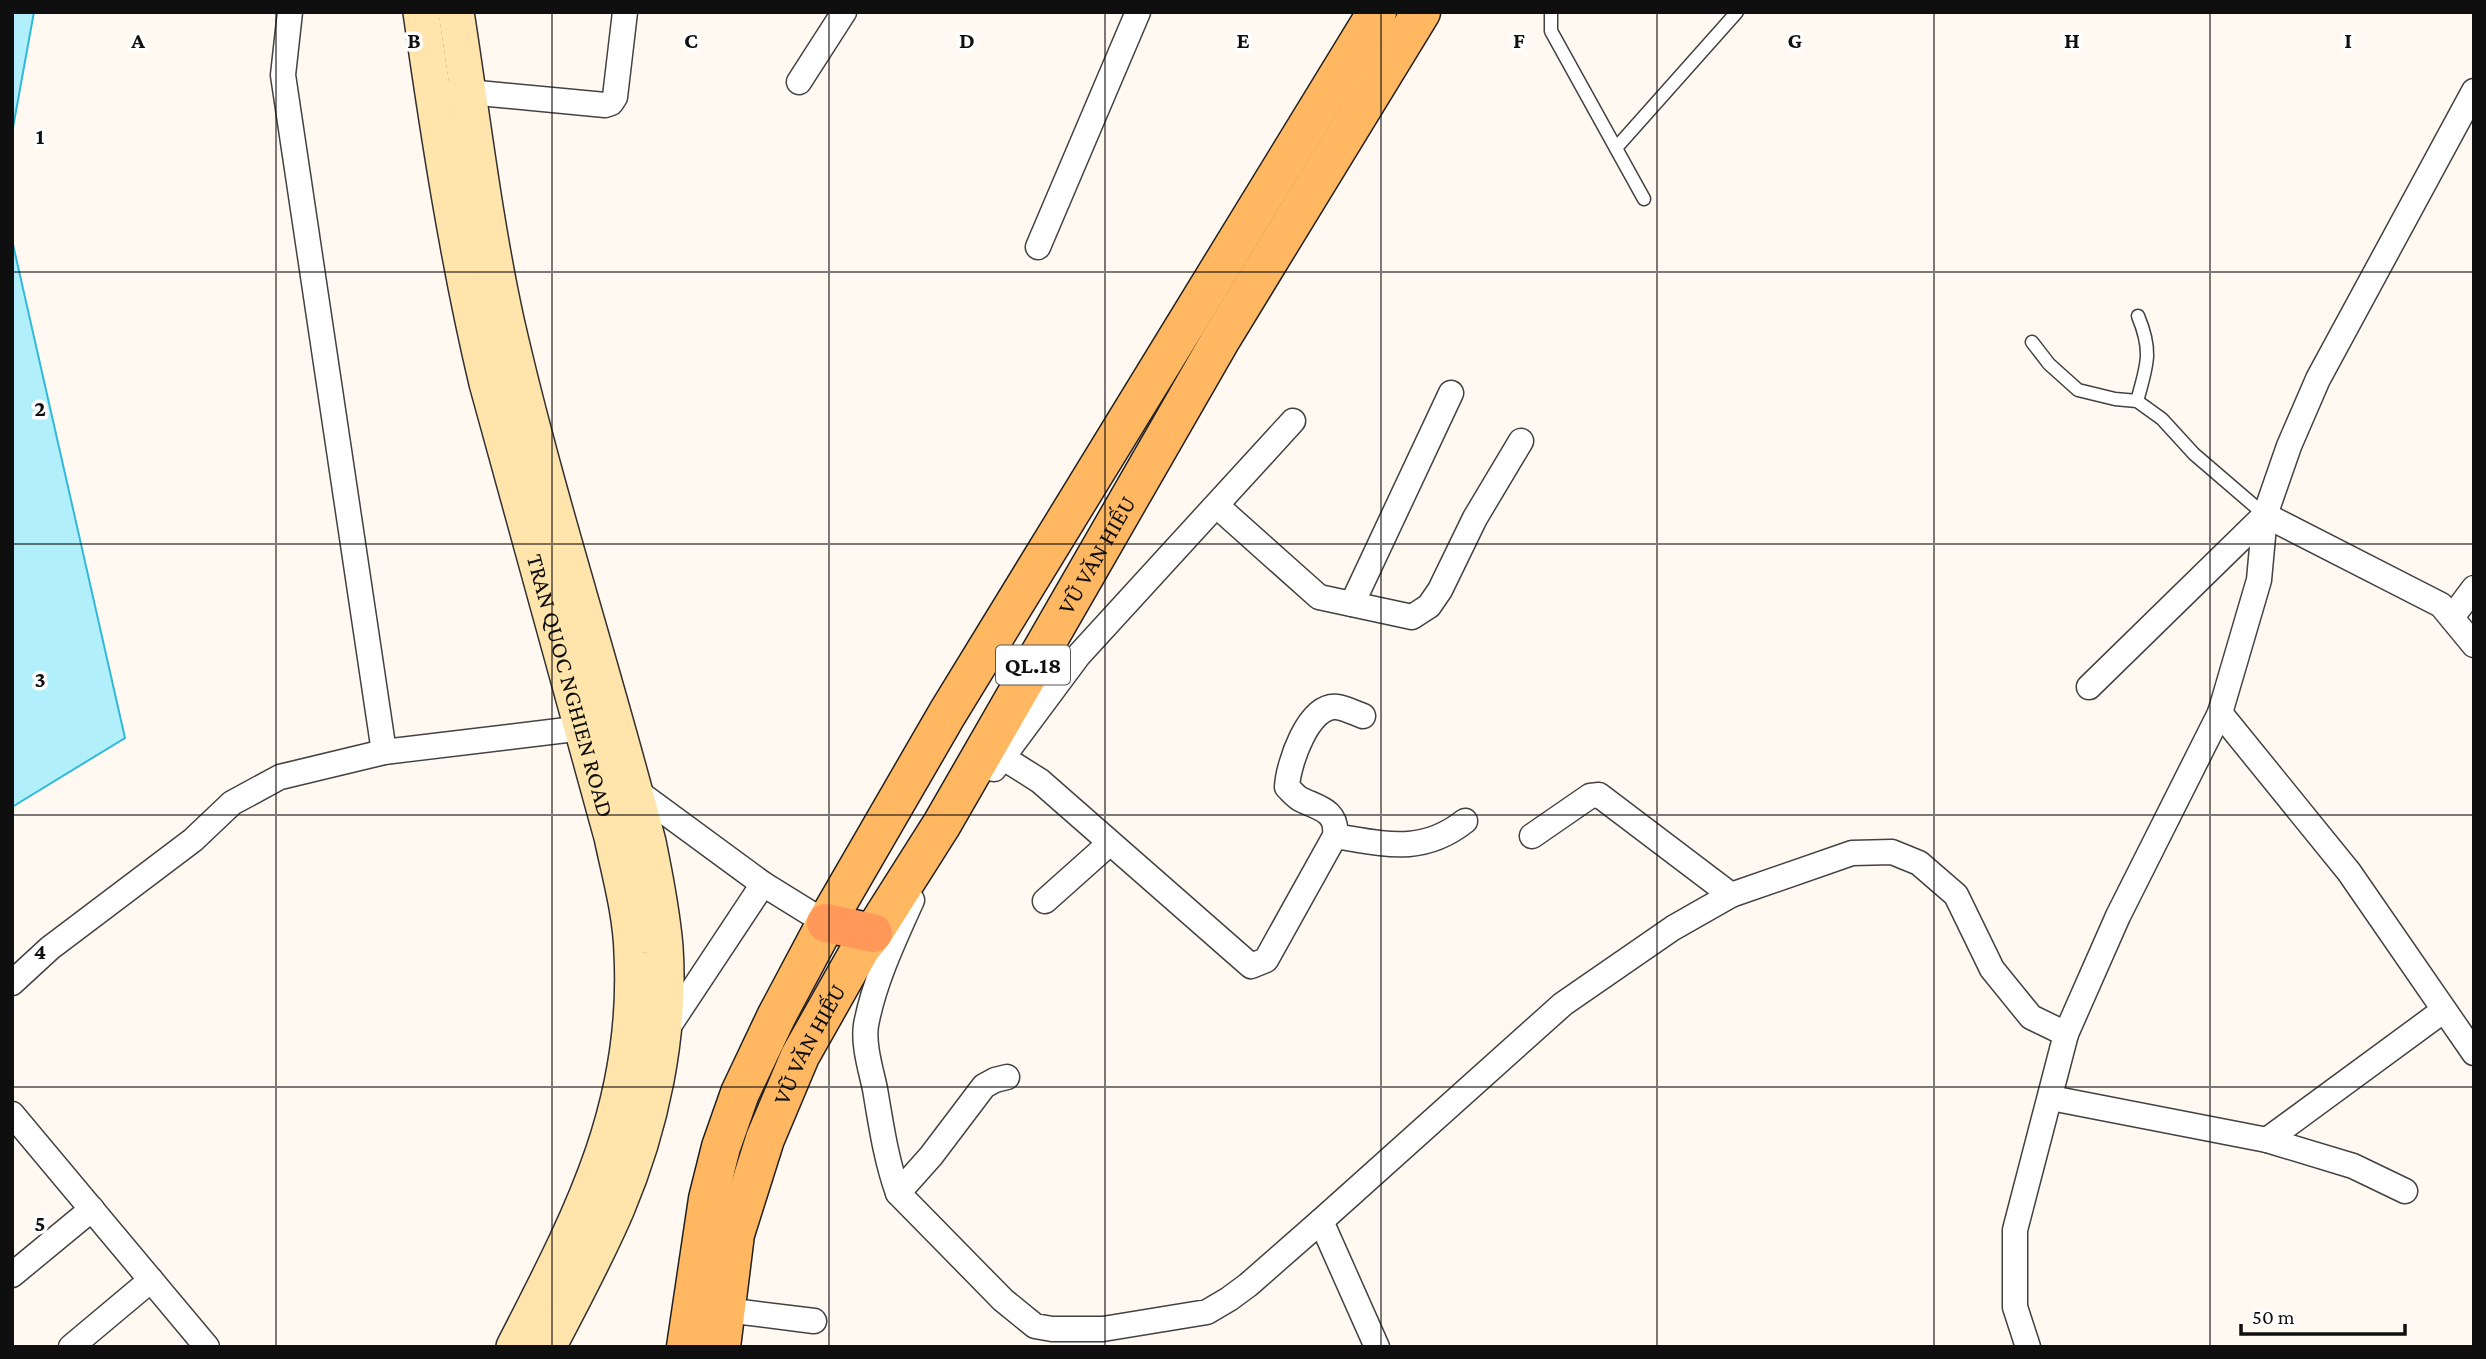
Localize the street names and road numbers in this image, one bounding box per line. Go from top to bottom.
street label: VŨ VĂN HIẾU [1052,491,1141,619]
street label: TRAN QUOC NGHIEN ROAD [522,551,620,820]
road number: QL.18 [996,646,1070,684]
street label: VŨ VĂN HIẾU [767,979,851,1108]

